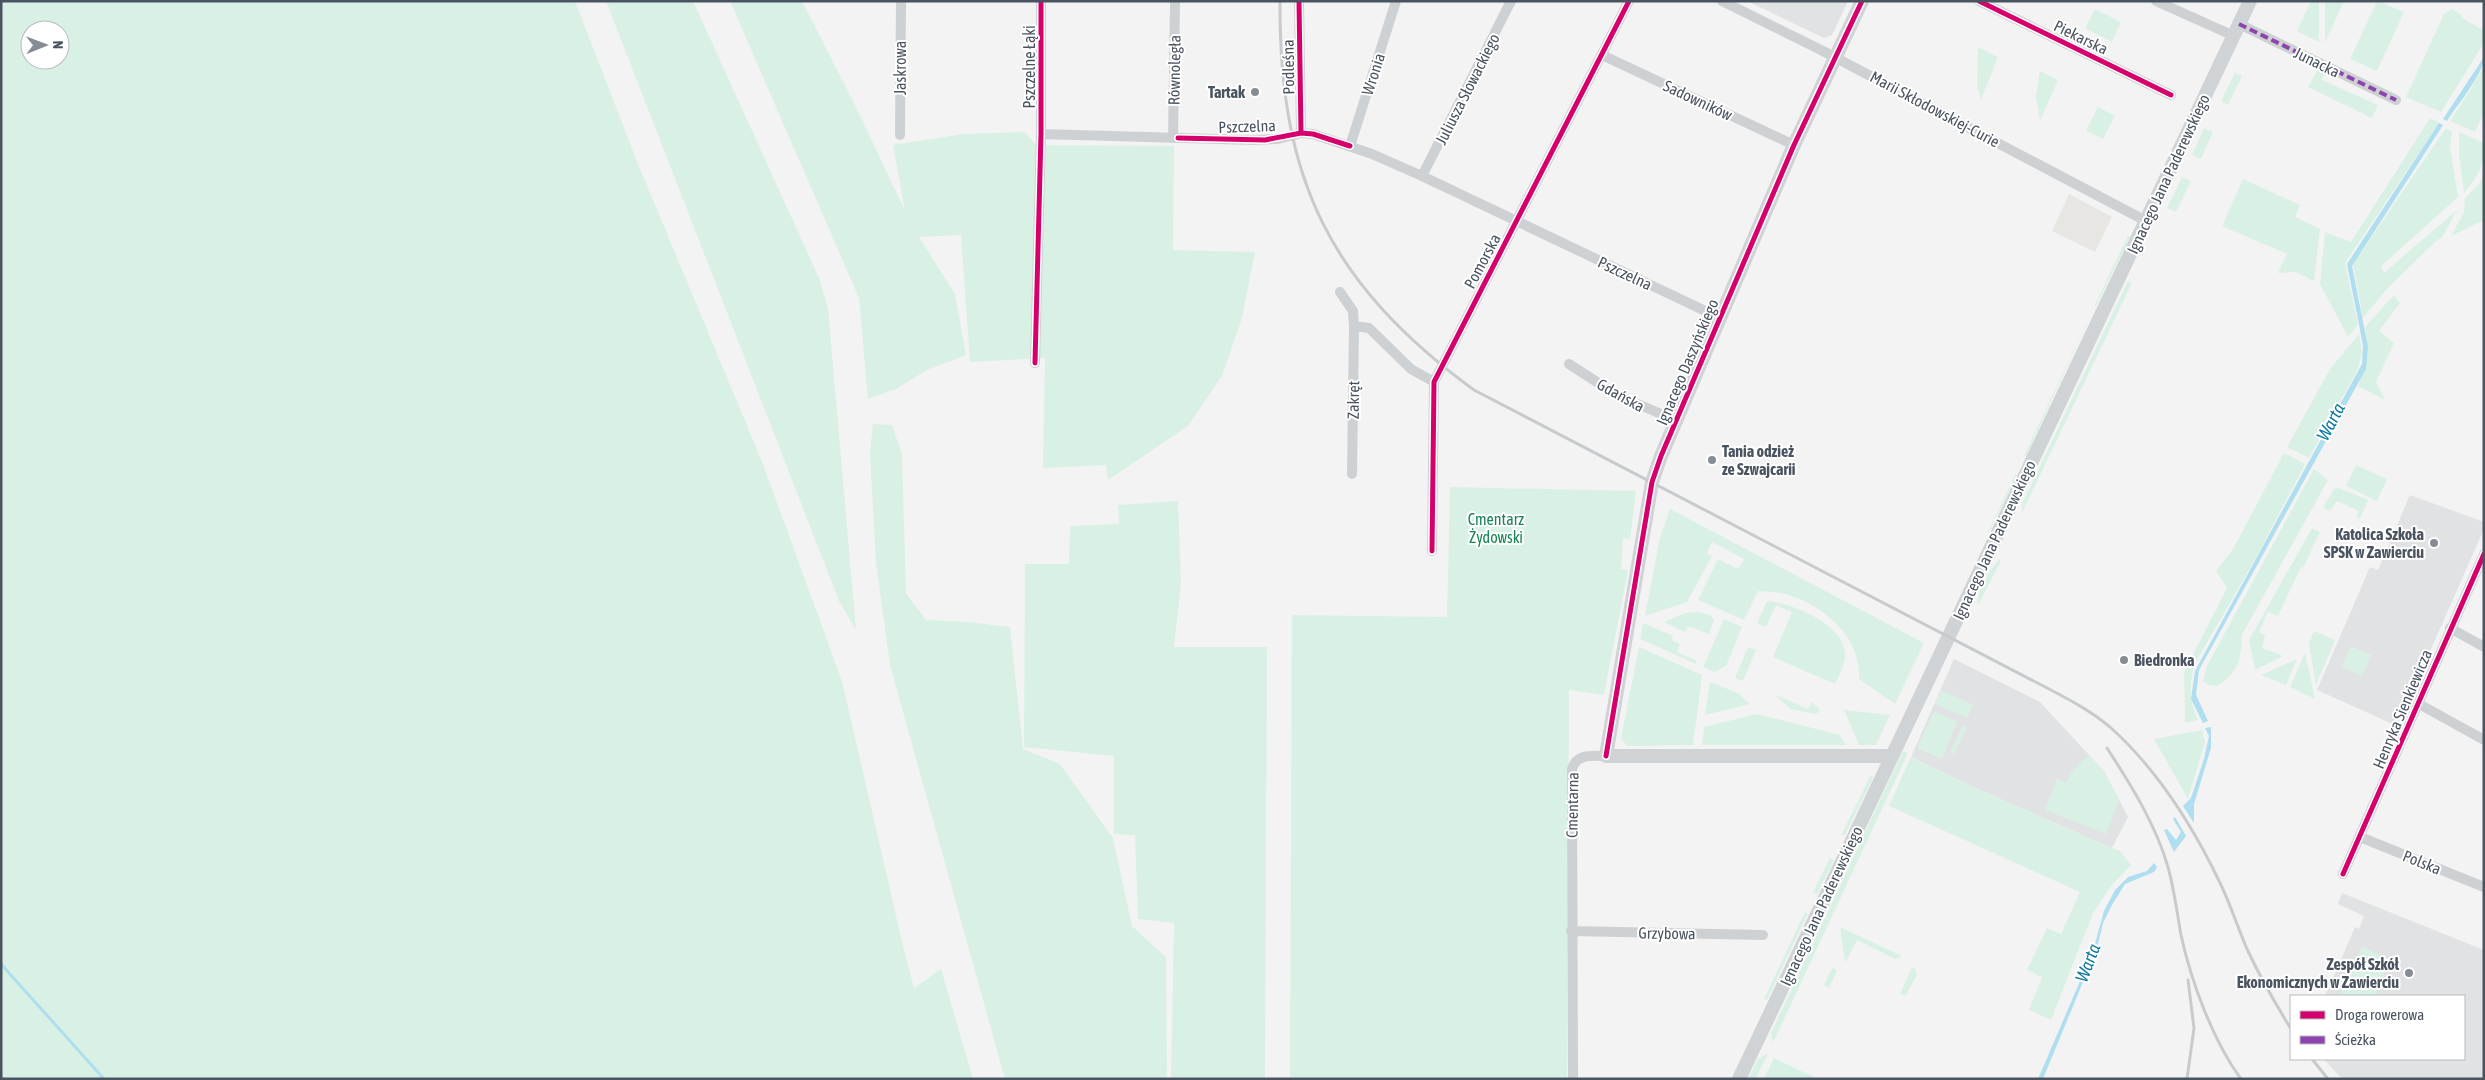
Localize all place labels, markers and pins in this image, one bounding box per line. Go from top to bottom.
place label: Tartak [1208,83,1246,101]
marker: Tartak [1249,86,1261,98]
place label: Tania odzież ze Szwajcarii [1722,442,1796,478]
marker: Tania odzież ze Szwajcarii [1706,454,1718,466]
place label: Katolica Szkoła SPSK w Zawierciu [2324,525,2424,561]
marker: Katolica Szkoła SPSK w Zawierciu [2428,537,2440,549]
place label: Biedronka [2134,651,2195,669]
marker: Biedronka [2118,654,2130,666]
place label: Zespół Szkół Ekonomicznych w Zawierciu [2237,955,2400,991]
marker: Zespół Szkół Ekonomicznych w Zawierciu [2403,967,2415,979]

